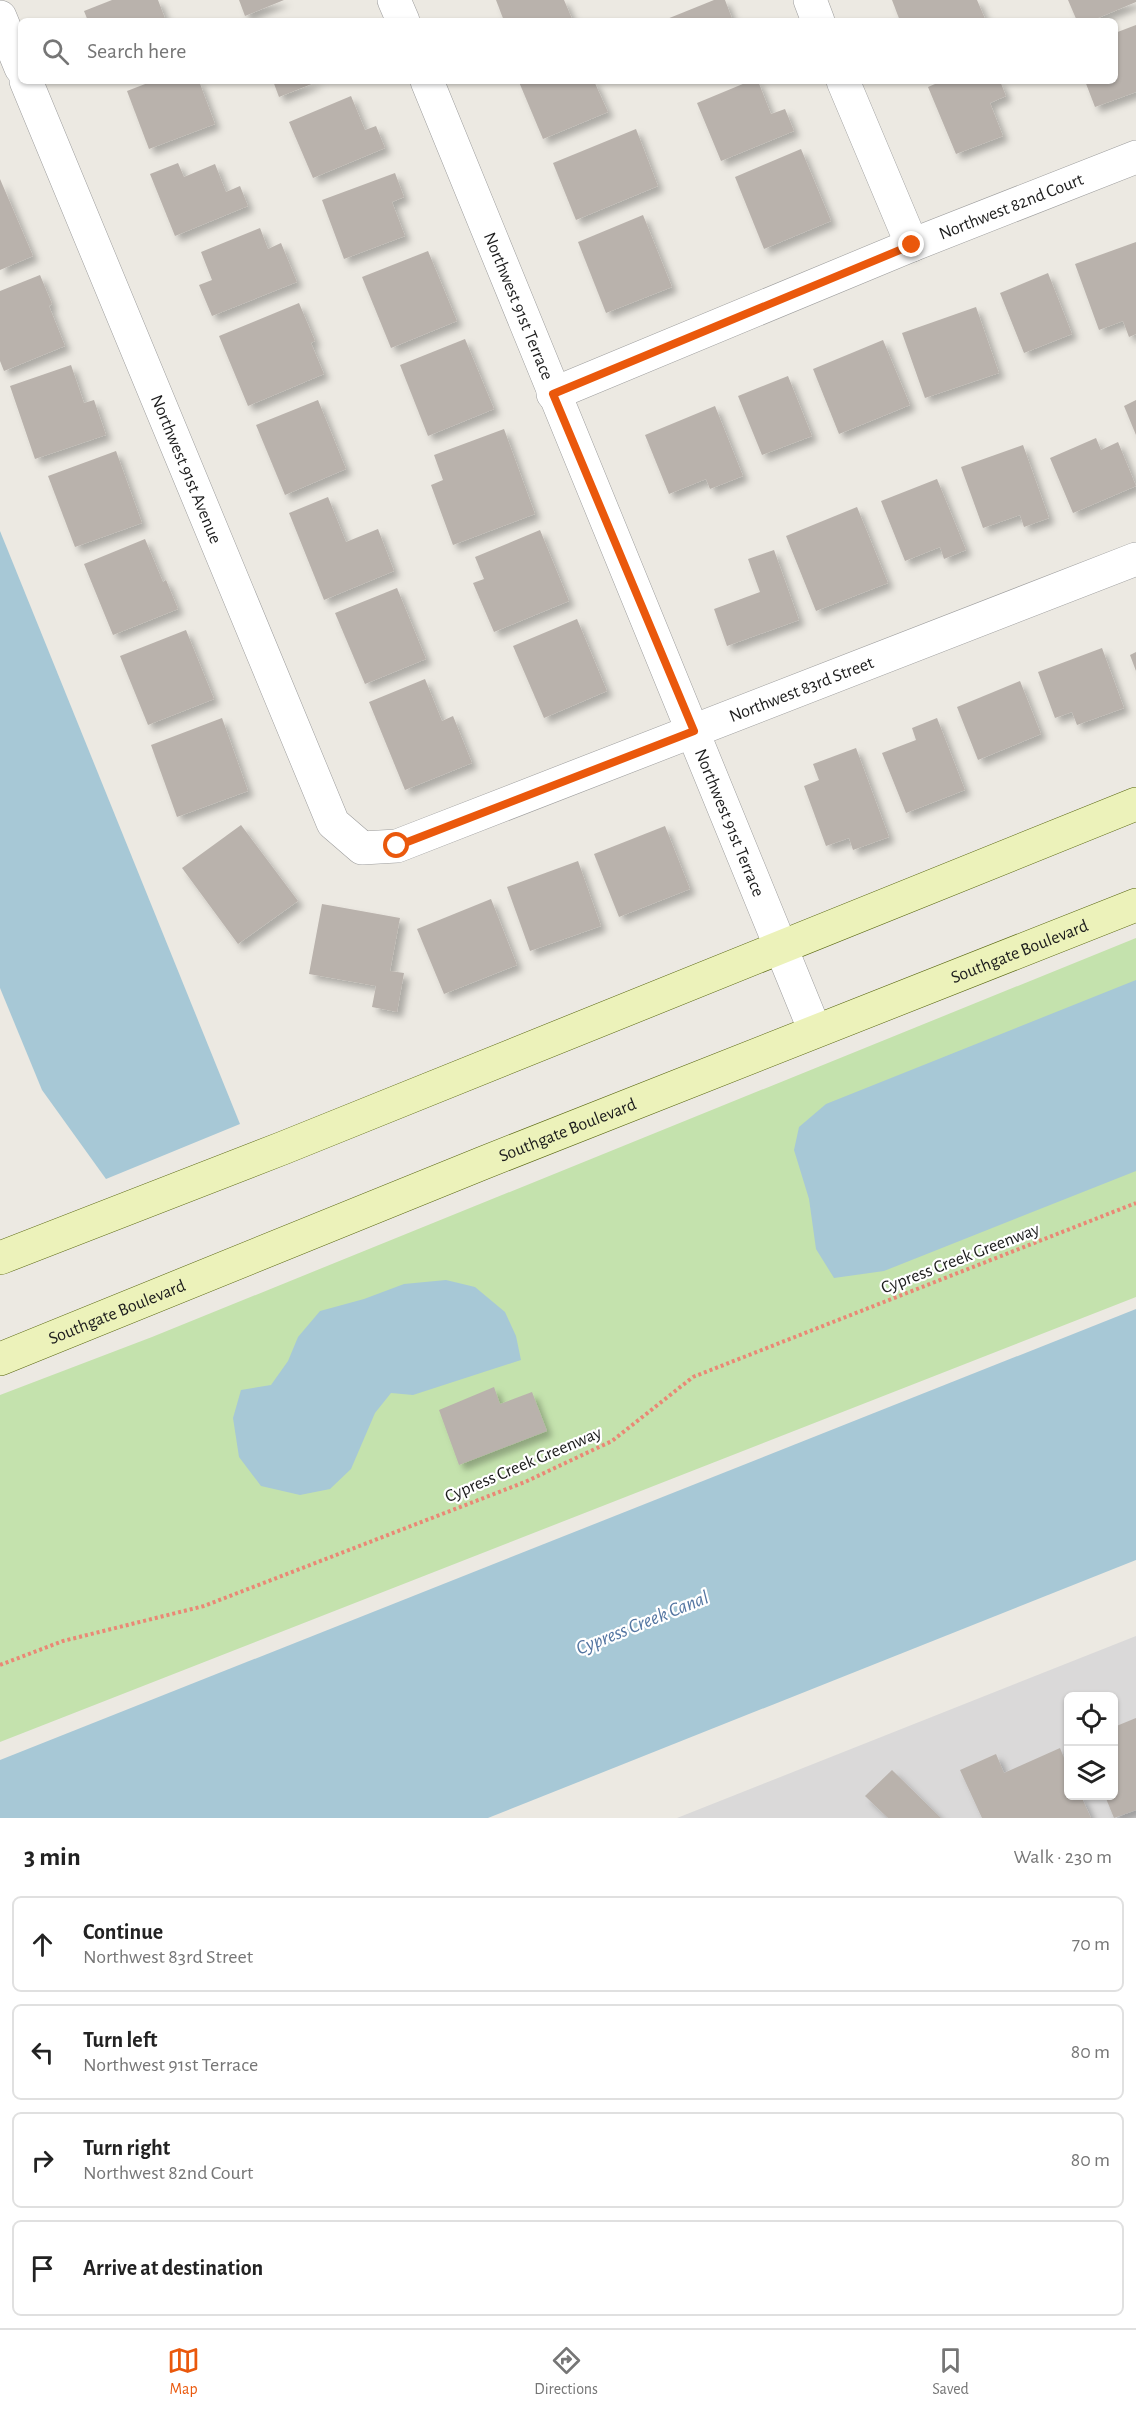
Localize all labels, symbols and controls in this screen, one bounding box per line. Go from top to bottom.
search box [18,18,1118,84]
icon: search [39,35,72,68]
text: Search here [87,40,186,62]
street label: Northwest 82nd Court [937,171,1086,244]
street label: Northwest 91st Terrace [480,230,556,383]
route end [898,231,924,257]
street label: Northwest 91st Avenue [147,392,224,547]
street label: Northwest 83rd Street [727,654,877,726]
street label: Northwest 91st Terrace [691,746,767,899]
route start [383,832,409,858]
street label: Southgate Boulevard [949,917,1091,987]
street label: Southgate Boulevard [497,1095,639,1166]
street label: Cypress Creek Greenway [879,1220,1042,1297]
street label: Southgate Boulevard [46,1277,188,1348]
street label: Cypress Creek Greenway [442,1424,605,1506]
water label: Cypress Creek Canal [573,1587,712,1659]
map controls [1064,1692,1118,1800]
button: locate [1064,1692,1118,1746]
button: layers [1064,1746,1118,1800]
text: 3 min [24,1844,81,1870]
text: Walk · 230 m [1014,1847,1112,1867]
text: Continue [83,1921,163,1943]
icon: ahead [26,1928,59,1961]
text: 70 m [1072,1934,1110,1954]
text: Northwest 83rd Street [83,1947,253,1967]
text: Turn left [83,2029,157,2051]
icon: left [26,2036,59,2069]
text: 80 m [1071,2042,1110,2062]
text: Northwest 91st Terrace [83,2055,258,2075]
text: Turn right [83,2137,170,2159]
icon: right [26,2144,59,2177]
text: 80 m [1071,2150,1110,2170]
text: Northwest 82nd Court [83,2163,253,2183]
icon: arrive [26,2252,59,2285]
text: Arrive at destination [83,2257,263,2279]
tab: Map [167,2344,200,2399]
tab: Directions [534,2344,598,2399]
tab: Saved [932,2344,969,2399]

